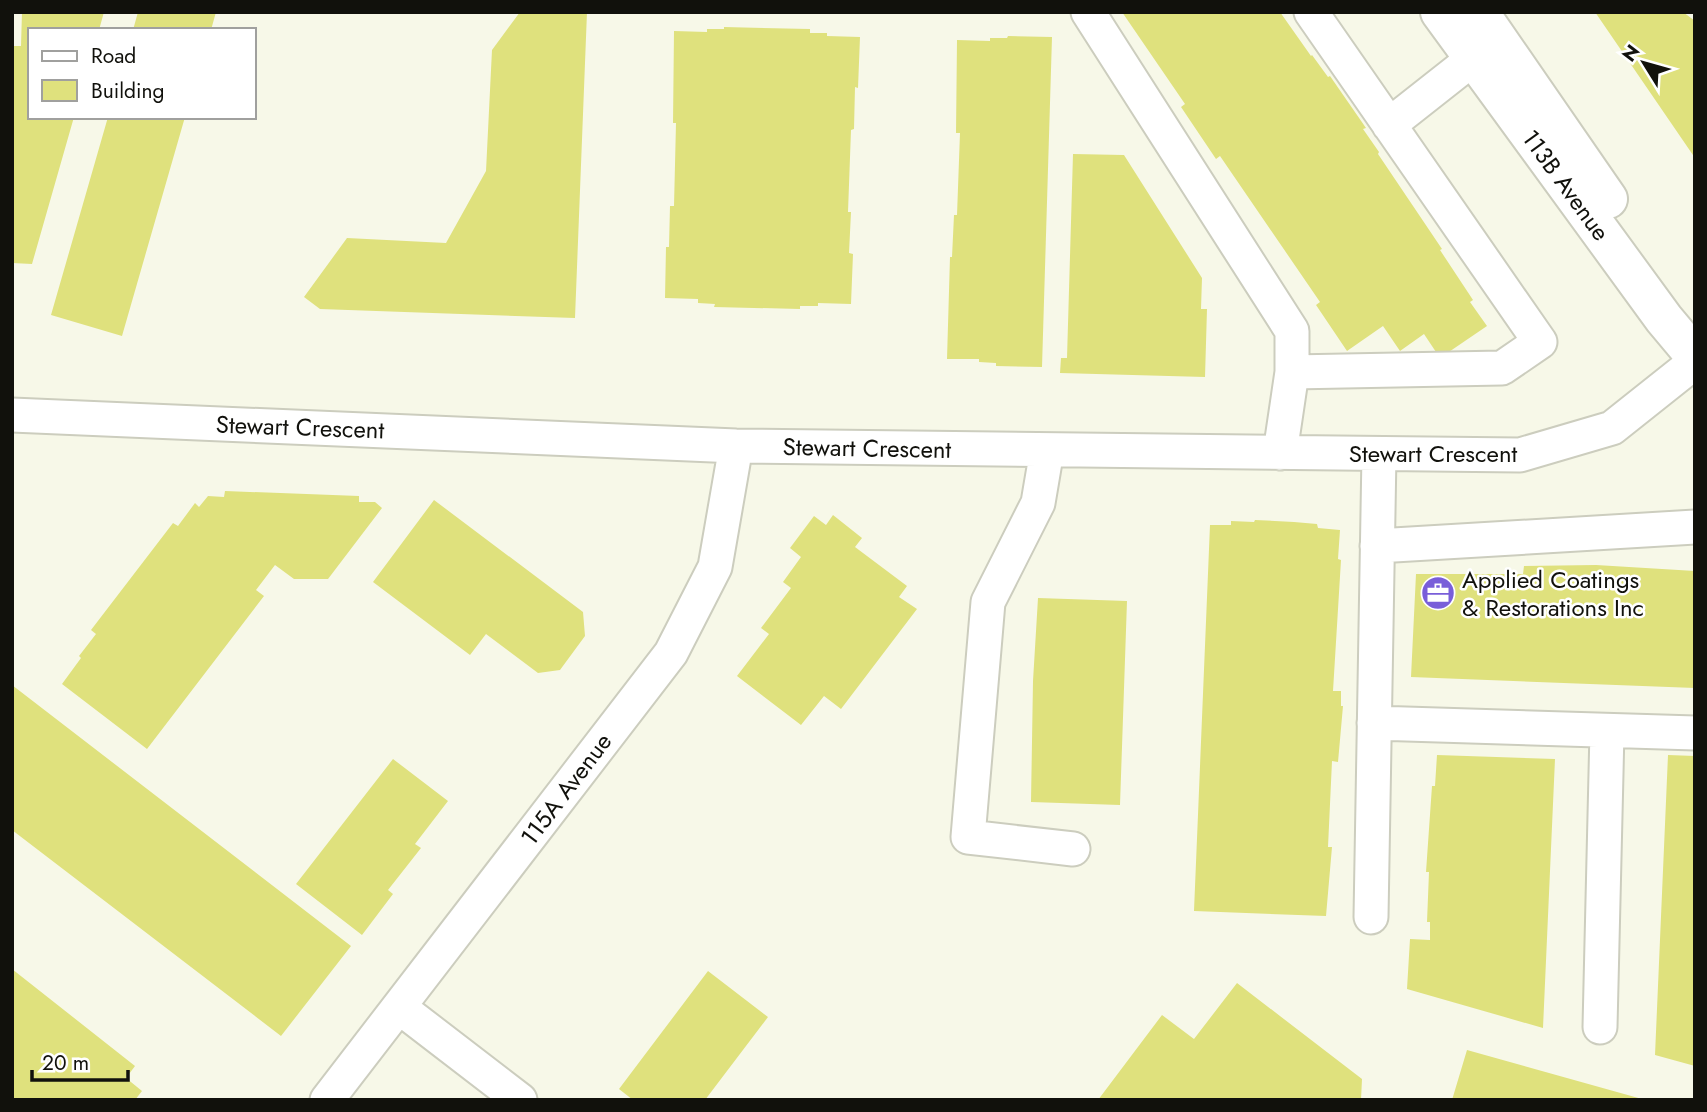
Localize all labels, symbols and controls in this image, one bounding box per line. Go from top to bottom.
legend [28,28,256,119]
north arrow [1609,28,1679,98]
text: N [1615,39,1646,67]
text: Road [91,41,136,71]
text: Building [91,76,164,106]
street label: 113B Avenue [1514,122,1618,248]
street label: Stewart Crescent [215,407,385,447]
street label: Stewart Crescent [782,429,952,467]
street label: Stewart Crescent [1349,436,1517,471]
place label: Applied Coatings & Restorations Inc [1462,562,1644,625]
office icon: Applied Coatings & Restorations Inc [1419,574,1457,612]
street label: 115A Avenue [512,725,620,853]
scale bar [32,1038,128,1082]
text: 20 m [42,1048,89,1078]

